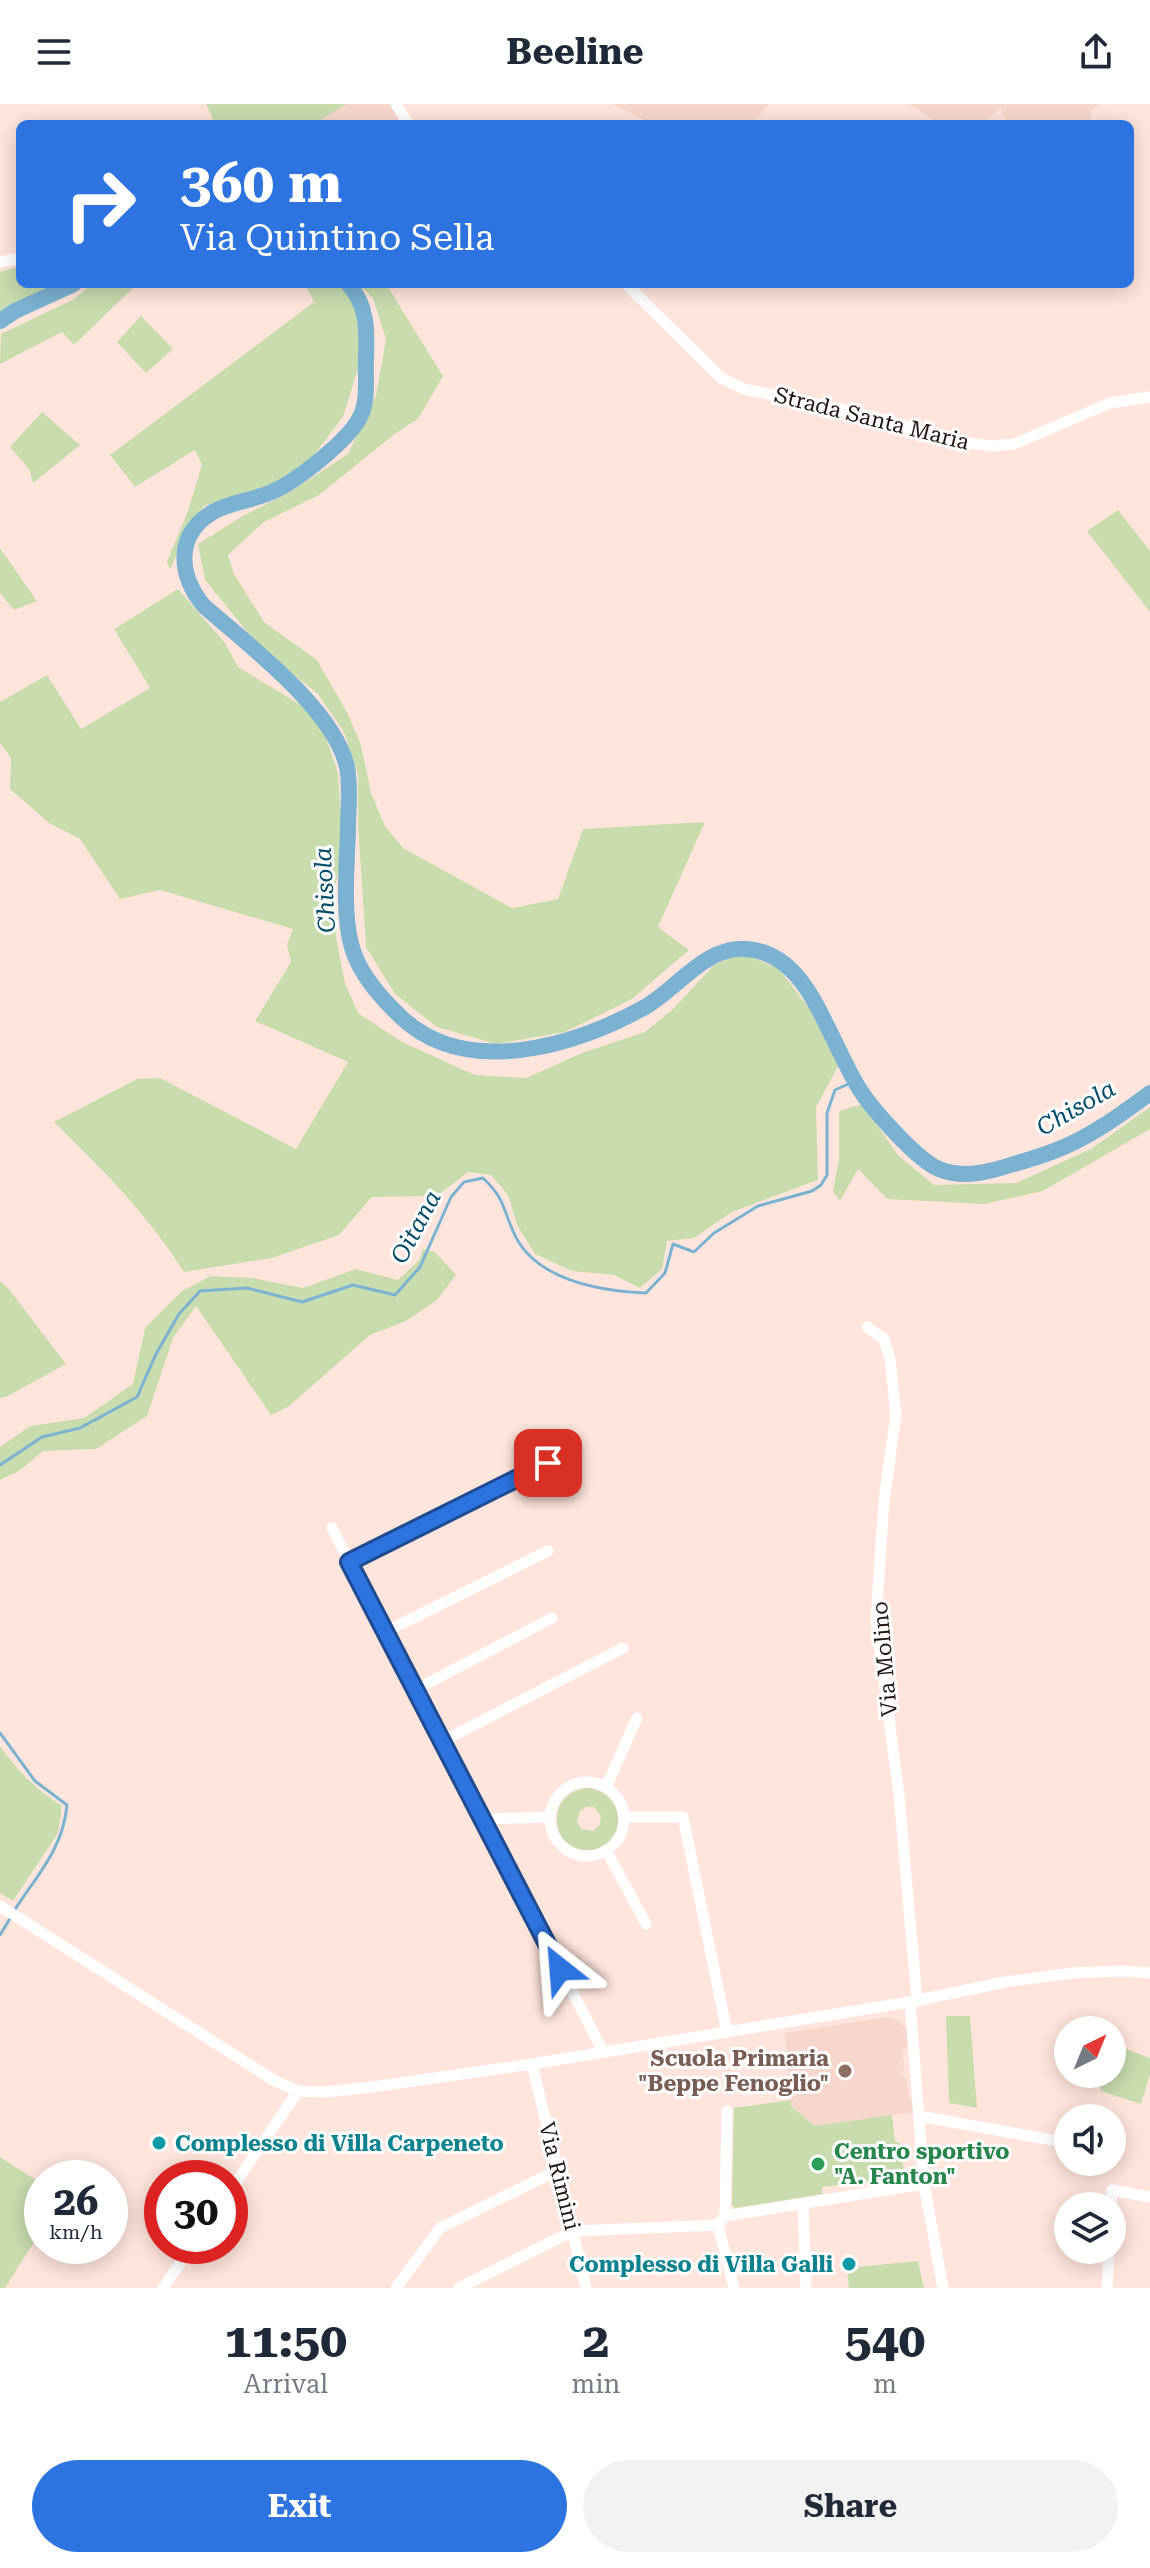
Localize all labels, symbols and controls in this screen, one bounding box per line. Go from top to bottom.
icon: menu [32,30,76,74]
icon: share [1074,30,1118,74]
text: Beeline [506,31,644,73]
text: 360 m [180,150,342,216]
icon: right [48,152,152,256]
text: Via Quintino Sella [180,217,495,259]
street label: Strada Santa Maria [772,382,972,455]
water label: Chisola [309,846,341,934]
water label: Chisola [1032,1074,1120,1142]
water label: Oitana [385,1186,447,1268]
pin [514,1429,582,1497]
icon: arrive [526,1441,570,1485]
street label: Via Molino [867,1600,902,1718]
position arrow [518,1927,602,2011]
north arrow [1054,2016,1126,2088]
map controls [1054,2016,1126,2264]
place label: Scuola Primaria "Beppe Fenoglio" [638,2046,829,2096]
marker: Scuola Primaria "Beppe Fenoglio" [836,2062,854,2080]
button: sound [1054,2104,1126,2176]
street label: Via Rimini [534,2119,585,2233]
place label: Complesso di Villa Carpeneto [175,2131,504,2156]
marker: Complesso di Villa Carpeneto [150,2134,168,2152]
place label: Centro sportivo "A. Fanton" [834,2139,1009,2189]
marker: Centro sportivo "A. Fanton" [809,2155,827,2173]
speed limit sign: 30 [144,2160,248,2264]
text: 26 [54,2178,98,2225]
button: layers [1054,2192,1126,2264]
text: km/h [49,2220,103,2244]
place label: Complesso di Villa Galli [569,2252,833,2277]
marker: Complesso di Villa Galli [840,2255,858,2273]
text: 11:50 [225,2313,347,2369]
text: 2 [582,2313,609,2369]
text: 540 [845,2313,925,2369]
text: Arrival [244,2369,328,2399]
text: min [572,2369,620,2399]
text: m [873,2369,897,2399]
button: Exit [32,2460,567,2552]
button: Share [583,2460,1118,2552]

